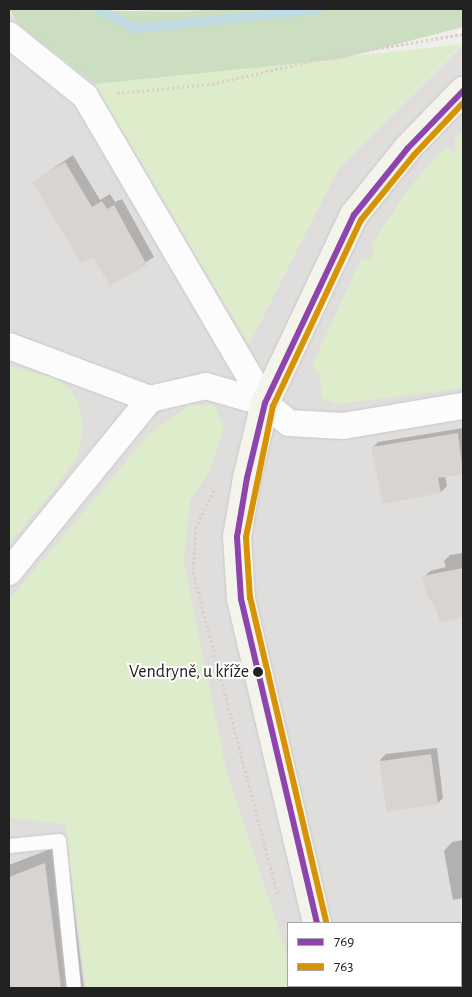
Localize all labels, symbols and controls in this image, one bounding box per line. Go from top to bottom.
place label: Vendryně, u kříže [129,661,249,683]
marker: Vendryně, u kříže [253,667,263,677]
legend [287,922,462,987]
text: 769 [334,934,354,949]
text: 763 [334,959,354,974]

